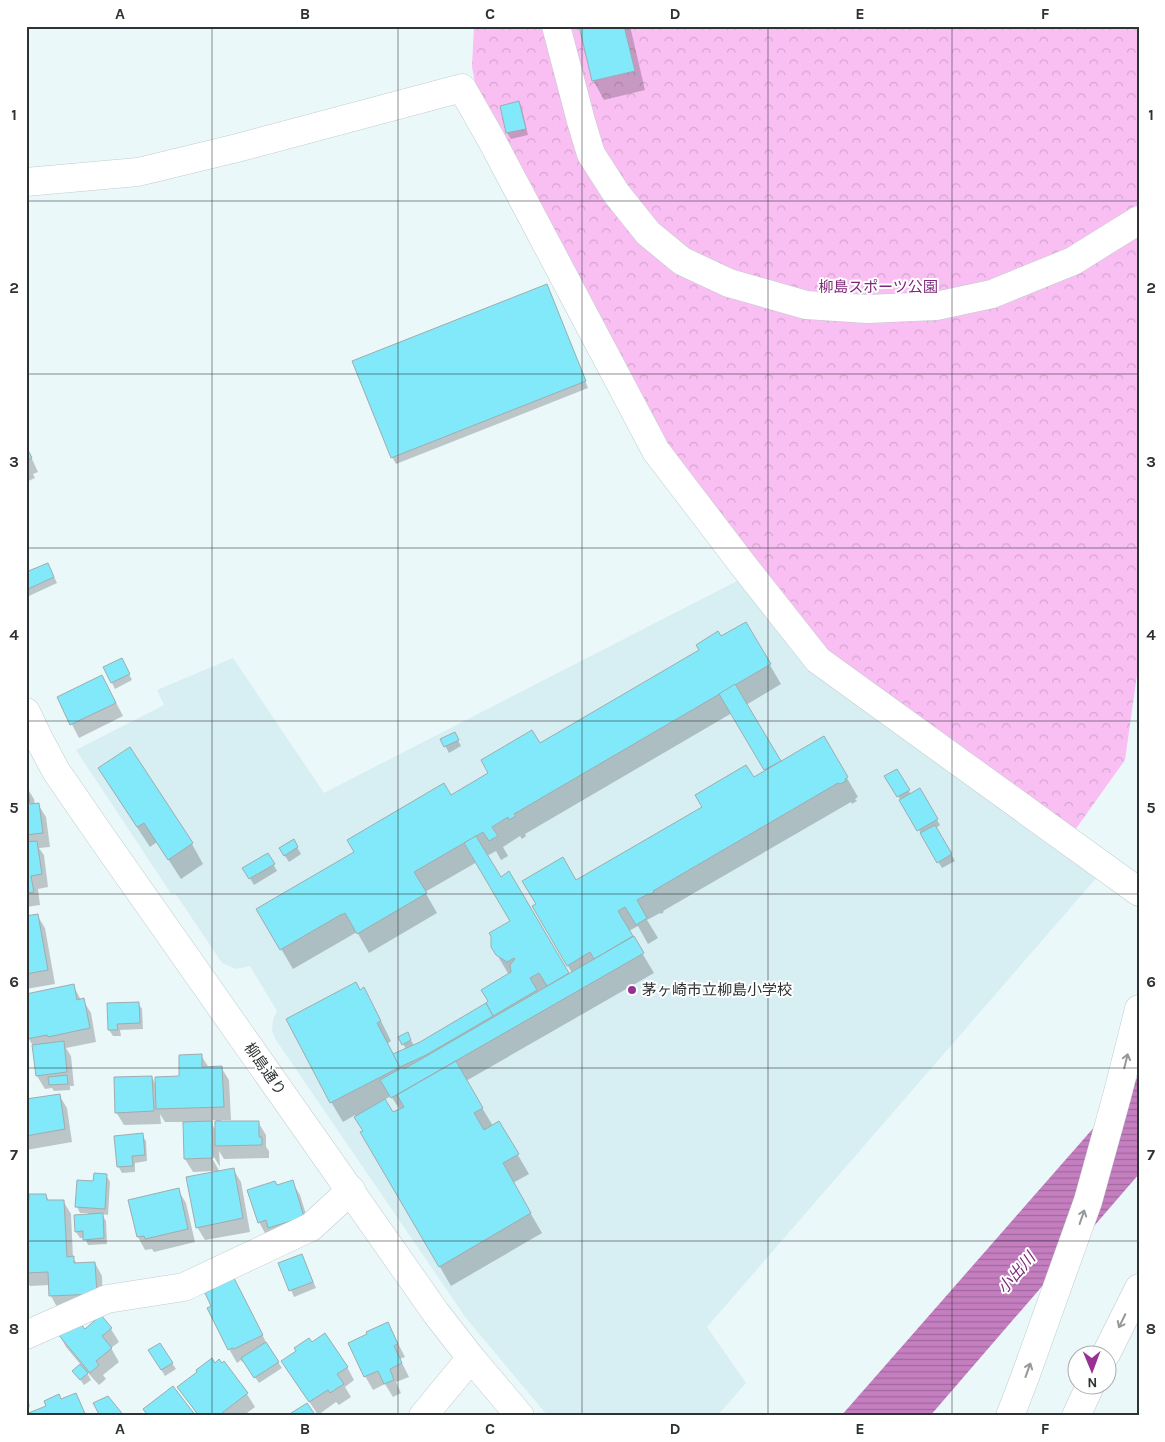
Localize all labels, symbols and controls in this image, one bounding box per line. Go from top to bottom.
text: A [115,4,125,23]
text: B [300,4,310,23]
text: C [485,4,495,23]
text: D [670,4,681,23]
text: E [855,4,865,23]
text: F [1041,4,1050,23]
text: 1 [11,105,17,124]
text: 1 [1148,105,1154,124]
text: 2 [9,278,19,297]
park label: 柳島スポーツ公園 [818,278,938,296]
text: 2 [1146,278,1156,297]
text: 3 [9,452,19,471]
text: 3 [1146,452,1156,471]
text: 4 [9,625,19,644]
text: 4 [1146,625,1156,644]
text: 5 [9,798,19,817]
text: 5 [1146,798,1156,817]
text: 6 [9,972,19,991]
text: 6 [1146,972,1156,991]
place label: 茅ヶ崎市立柳島小学校 [642,981,792,999]
marker: 茅ヶ崎市立柳島小学校 [626,984,638,996]
street label: 柳島通り [240,1039,290,1099]
one-way arrow [1122,1053,1131,1069]
text: 7 [10,1145,18,1164]
text: 7 [1147,1145,1155,1164]
one-way arrow [1078,1210,1087,1225]
water label: 小出川 [993,1247,1040,1297]
one-way arrow [1117,1313,1126,1328]
text: 8 [9,1319,19,1338]
text: 8 [1146,1319,1156,1338]
north arrow [1068,1344,1118,1394]
one-way arrow [1024,1363,1033,1379]
text: N [1087,1374,1097,1391]
text: A [115,1419,125,1438]
text: B [300,1419,310,1438]
text: C [485,1419,495,1438]
text: D [670,1419,681,1438]
text: E [855,1419,865,1438]
text: F [1041,1419,1050,1438]

